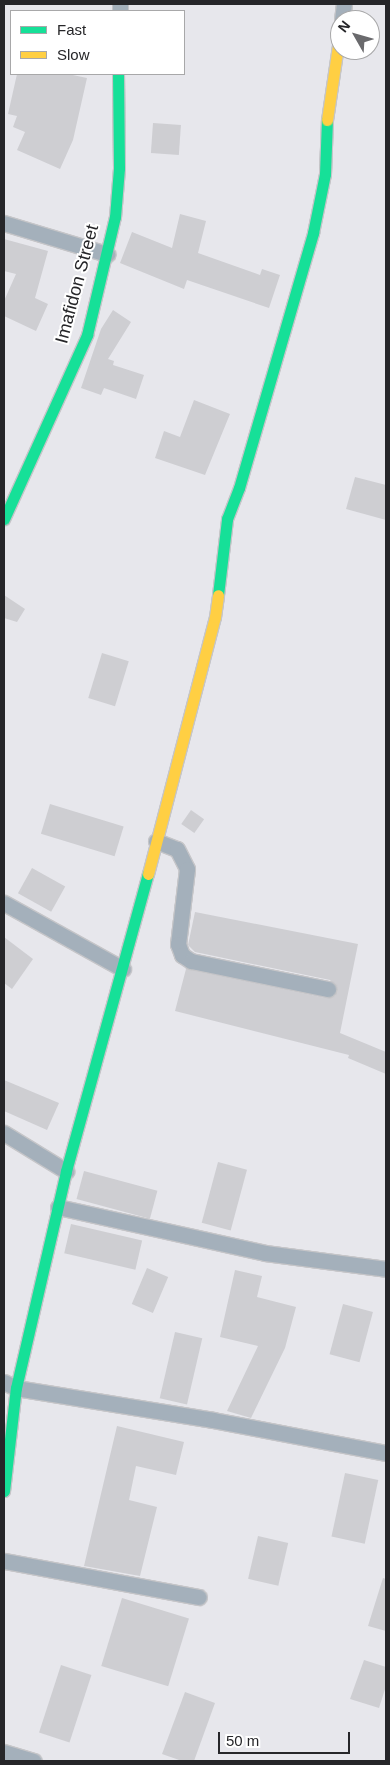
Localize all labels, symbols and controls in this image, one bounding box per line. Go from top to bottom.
legend [10,10,185,75]
north arrow [330,10,380,60]
text: N [335,17,353,35]
text: Fast [57,21,86,38]
text: Slow [57,46,90,63]
street label: Imafidon Street [51,222,103,346]
scale bar [220,1722,352,1754]
text: 50 m [226,1732,259,1749]

